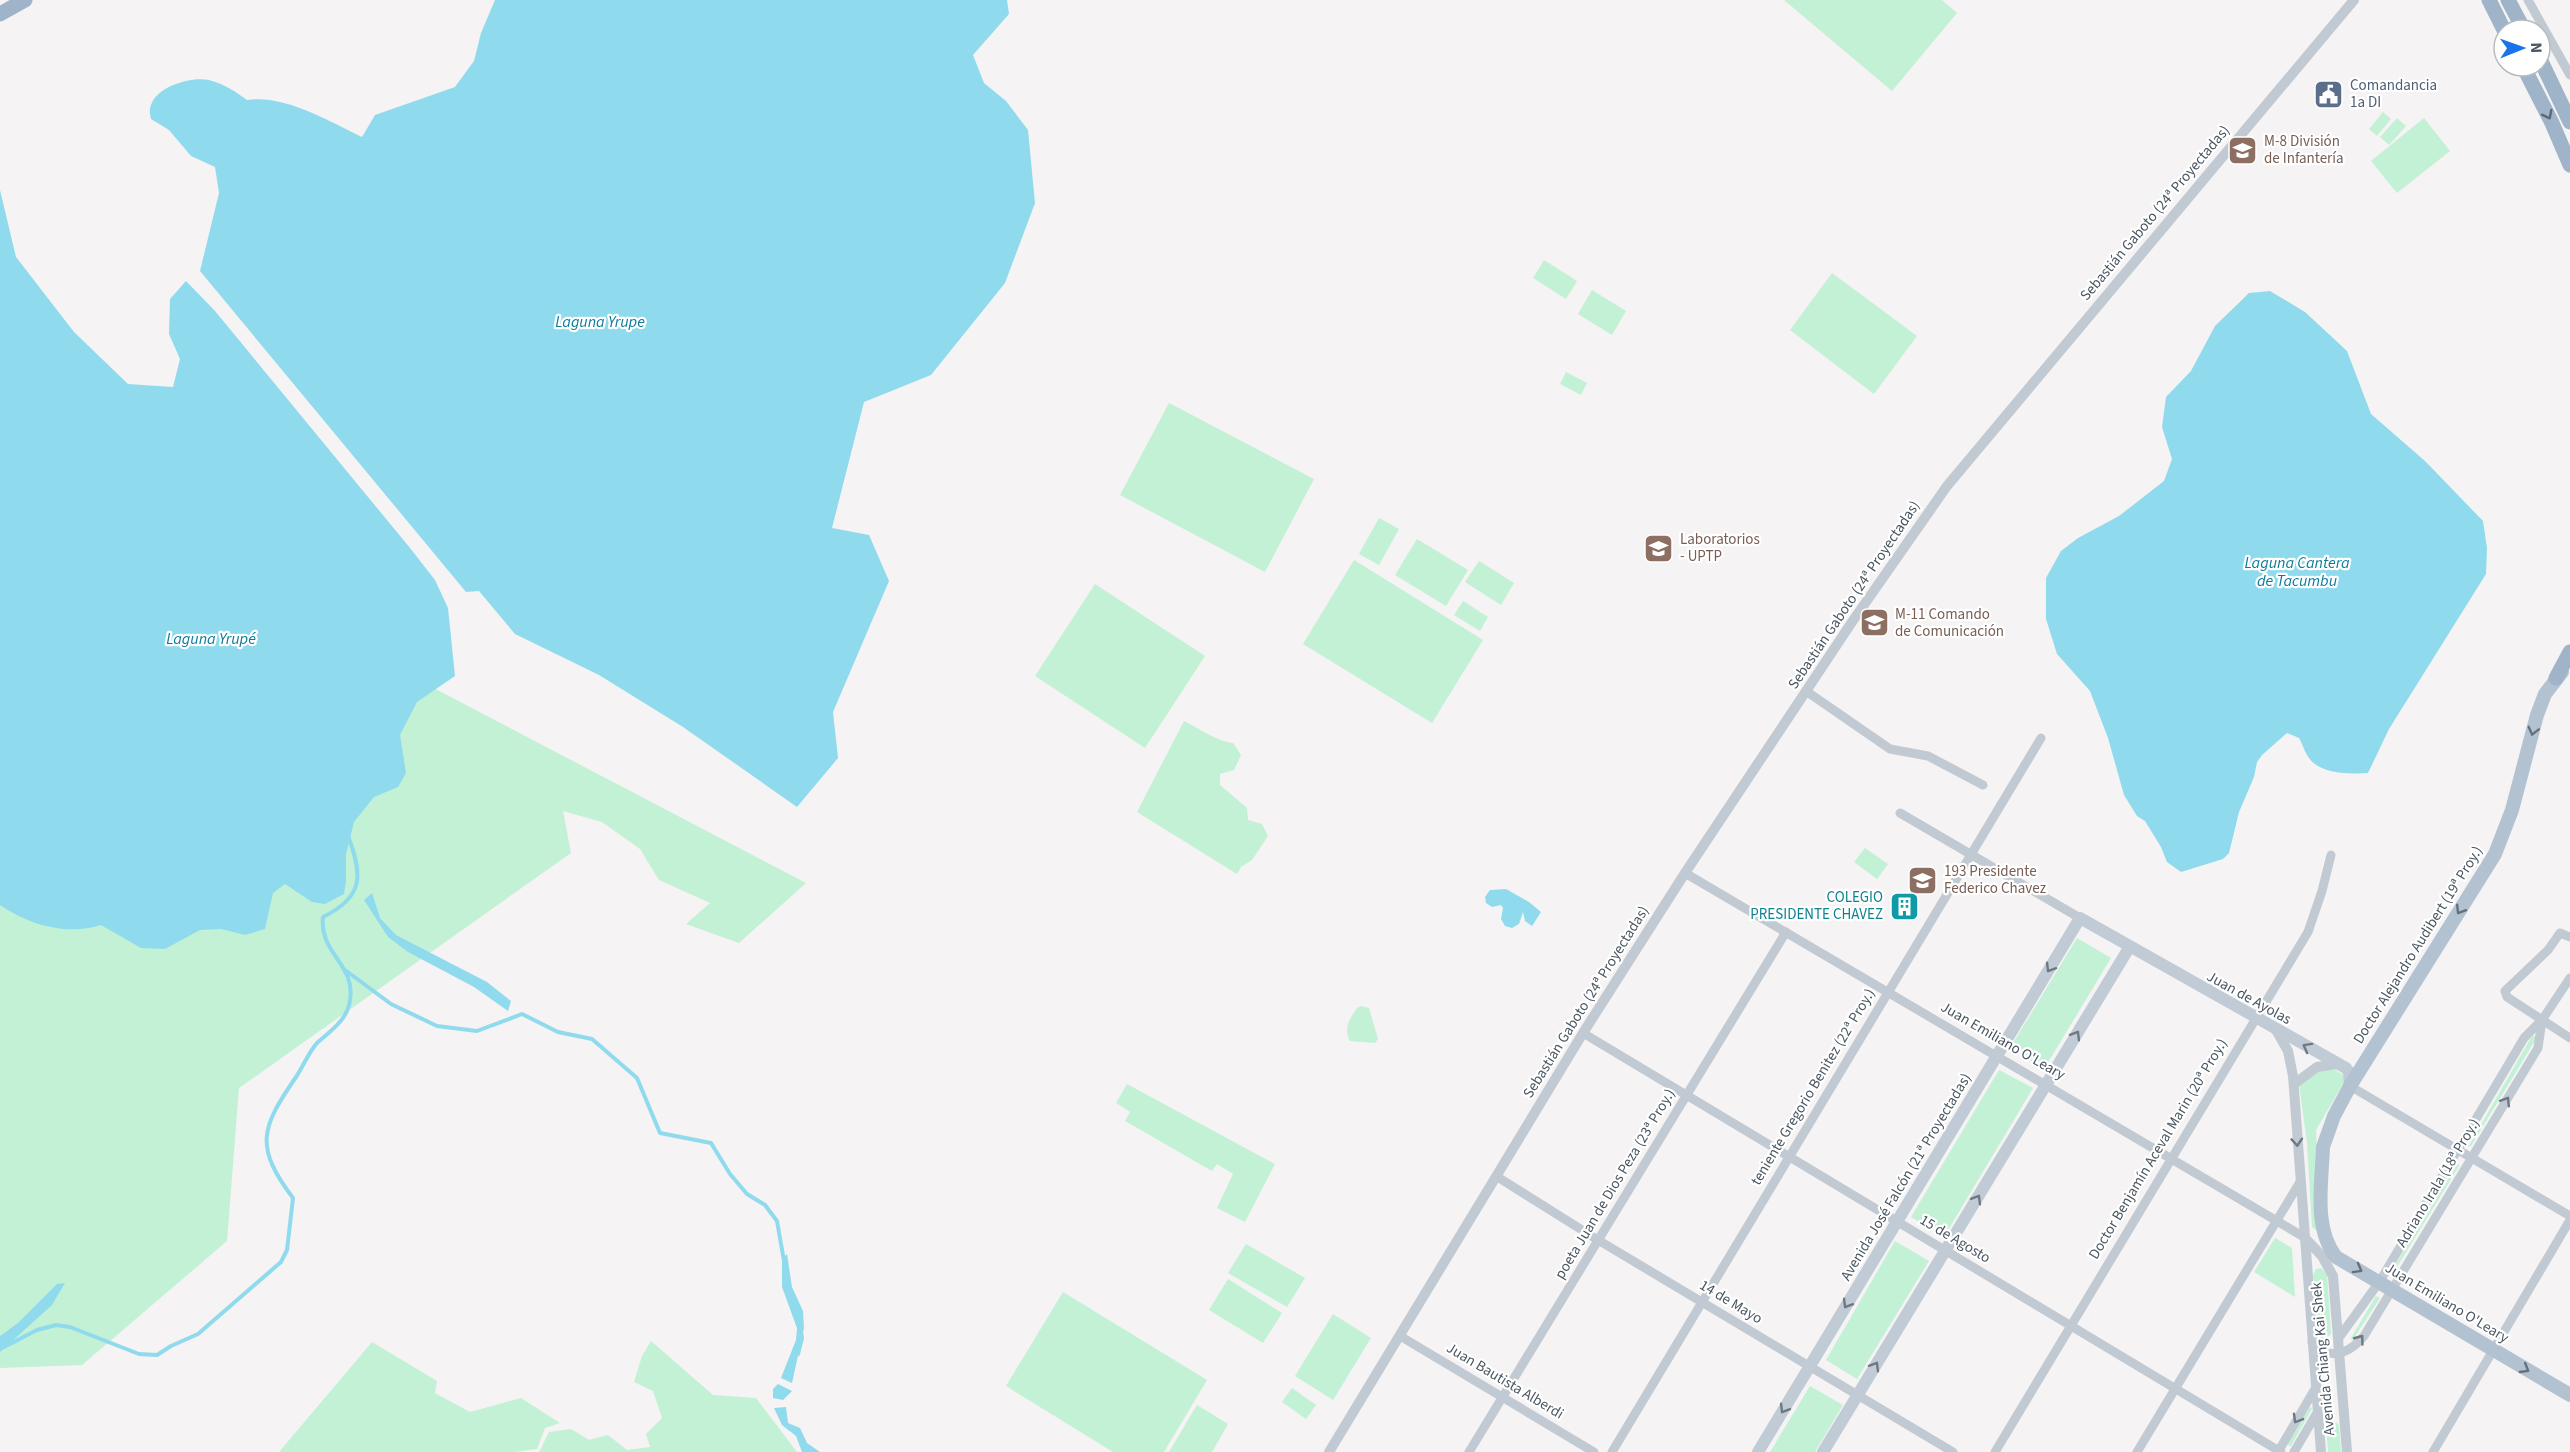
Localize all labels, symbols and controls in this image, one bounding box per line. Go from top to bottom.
north arrow [2492,18,2552,78]
text: N [2525,42,2547,53]
place label: Comandancia 1a DI [2350,75,2437,113]
public building icon: Comandancia 1a DI [2313,78,2345,110]
one-way arrow [2541,109,2552,119]
street label: Sebastián Gaboto (24ª Proyectadas) [2075,121,2235,305]
place label: M-8 División de Infantería [2264,131,2344,169]
school or university icon: M-8 División de Infantería [2227,134,2259,166]
water label: Laguna Yrupe [555,311,645,333]
street label: Sebastián Gaboto (24ª Proyectadas) [1783,497,1925,693]
place label: Laboratorios - UPTP [1680,529,1760,567]
school or university icon: Laboratorios - UPTP [1643,532,1675,564]
water label: Laguna Cantera de Tacumbu [2244,552,2350,592]
place label: M-11 Comando de Comunicación [1895,604,2004,642]
school or university icon: M-11 Comando de Comunicación [1858,607,1890,639]
water label: Laguna Yrupé [166,628,256,650]
one-way arrow [2527,726,2540,736]
street label: Doctor Alejandro Audibert (19ª Proy.) [2348,842,2488,1048]
place label: 193 Presidente Federico Chavez [1944,861,2046,899]
school or university icon: 193 Presidente Federico Chavez [1907,864,1939,896]
place label: COLEGIO PRESIDENTE CHAVEZ [1750,887,1883,925]
building icon: COLEGIO PRESIDENTE CHAVEZ [1888,890,1920,922]
street label: Sebastián Gaboto (24ª Proyectadas) [1518,902,1654,1102]
one-way arrow [2455,904,2467,914]
one-way arrow [2045,962,2057,972]
street label: Juan de Ayolas [2203,966,2295,1030]
street label: teniente Gregorio Benitez (22ª Proy.) [1746,985,1880,1189]
street label: Juan Emiliano O'Leary [1937,997,2069,1085]
one-way arrow [2069,1031,2081,1041]
street label: Doctor Benjamín Aceval Marin (20ª Proy.) [2084,1035,2232,1263]
one-way arrow [2302,1043,2313,1054]
street label: Avenida José Falcón (21ª Proyectadas) [1836,1069,1976,1285]
street label: poeta Juan de Dios Peza (23ª Proy.) [1550,1085,1680,1283]
one-way arrow [2498,1097,2510,1107]
street label: Adriano Irala (18ª Proy.) [2391,1115,2485,1251]
one-way arrow [2291,1138,2304,1147]
one-way arrow [1969,1195,1981,1205]
street label: 15 de Agosto [1916,1210,1994,1268]
street label: Juan Emiliano O'Leary [2381,1258,2513,1348]
one-way arrow [2352,1262,2362,1273]
street label: 14 de Mayo [1695,1275,1767,1329]
street label: Avenida Chiang Kai Shek [2306,1281,2340,1437]
one-way arrow [1843,1298,1855,1308]
one-way arrow [2353,1335,2364,1346]
street label: Juan Bautista Alberdi [1442,1338,1568,1424]
one-way arrow [2519,1361,2529,1373]
one-way arrow [1868,1362,1880,1372]
one-way arrow [1780,1403,1791,1413]
one-way arrow [2292,1413,2304,1423]

